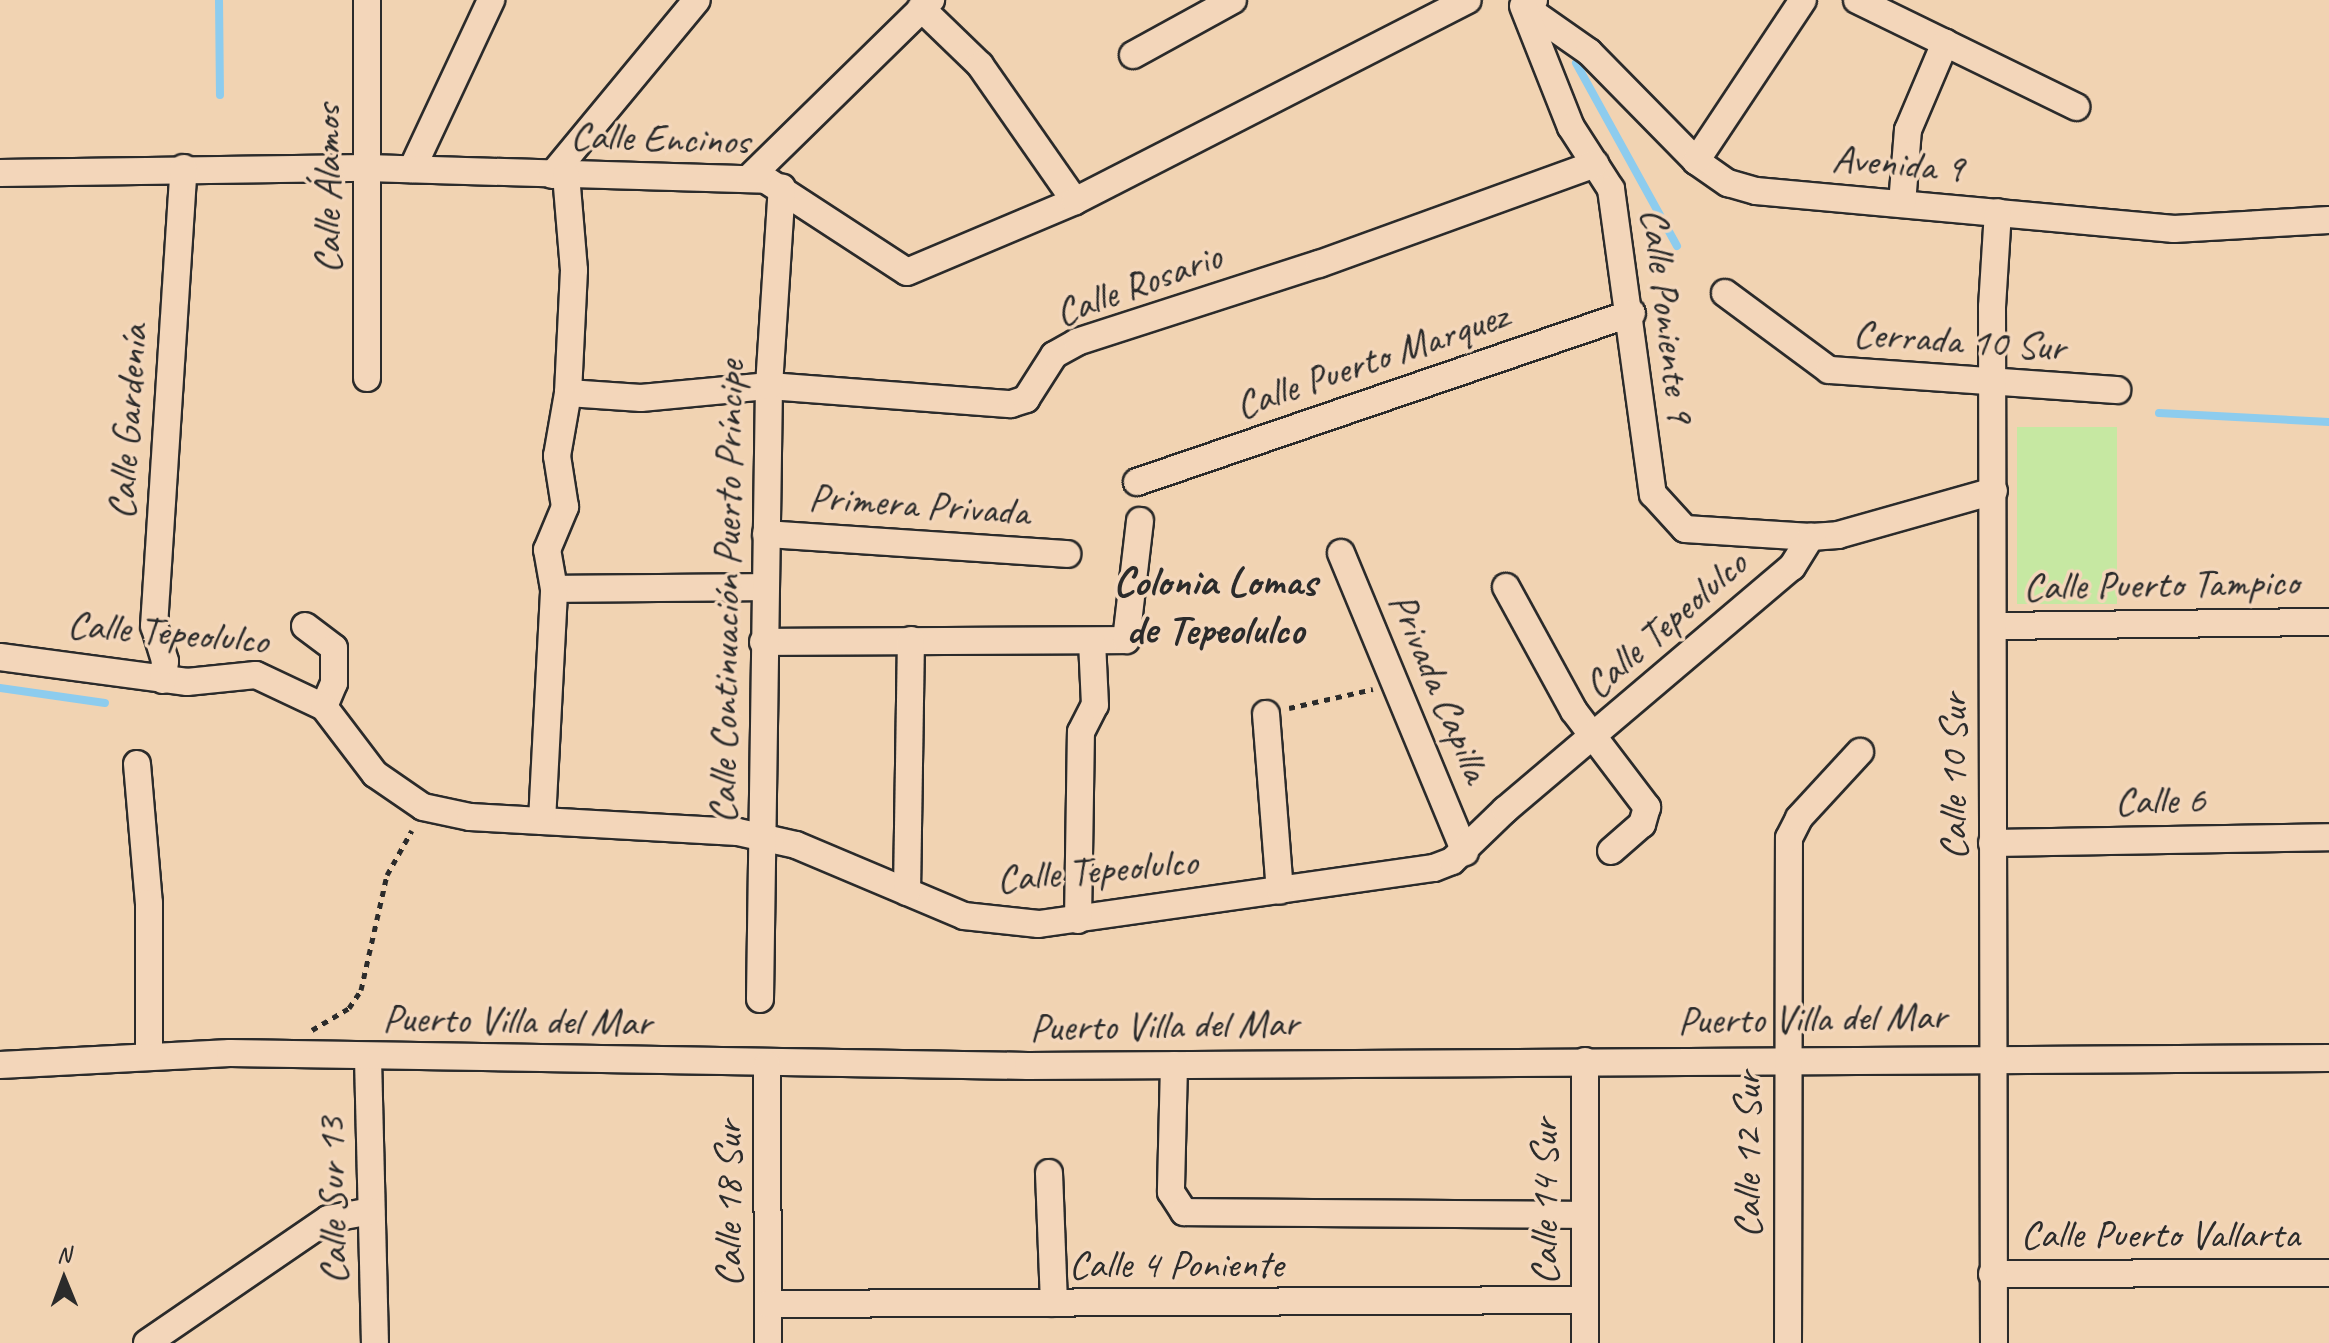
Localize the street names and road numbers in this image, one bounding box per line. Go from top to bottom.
street label: Calle Álamos [303,104,351,274]
street label: Calle Encinos [570,111,750,165]
street label: Avenida 9 [1830,133,1966,193]
street label: Calle Poniente 9 [1631,206,1705,424]
street label: Calle Rosario [1048,232,1228,336]
street label: Calle Puerto Marquez [1228,291,1514,429]
street label: Cerrada 10 Sur [1852,309,2066,371]
street label: Calle Gardenía [96,323,158,521]
street label: Calle Continuación Puerto Príncipe [698,360,754,824]
street label: Primera Privada [807,472,1031,536]
street label: Calle Tepeolulco [1574,541,1756,707]
street label: Calle Puerto Tampico [2023,558,2299,610]
street label: Privada Capilla [1379,585,1501,789]
street label: Calle Tepeolulco [67,599,269,665]
street label: Calle 10 Sur [1929,694,1977,860]
street label: Calle 6 [2114,775,2206,825]
street label: Calle Tepeolulco [996,837,1198,903]
street label: Puerto Villa del Mar [1677,992,1947,1044]
street label: Puerto Villa del Mar [382,994,652,1046]
street label: Puerto Villa del Mar [1029,999,1299,1051]
street label: Calle 12 Sur [1723,1072,1771,1238]
street label: Calle Sur 13 [307,1118,357,1284]
street label: Calle 14 Sur [1520,1119,1568,1285]
street label: Calle 18 Sur [704,1121,752,1287]
street label: Calle Puerto Vallarta [2021,1210,2299,1258]
street label: Calle 4 Poniente [1069,1240,1283,1288]

